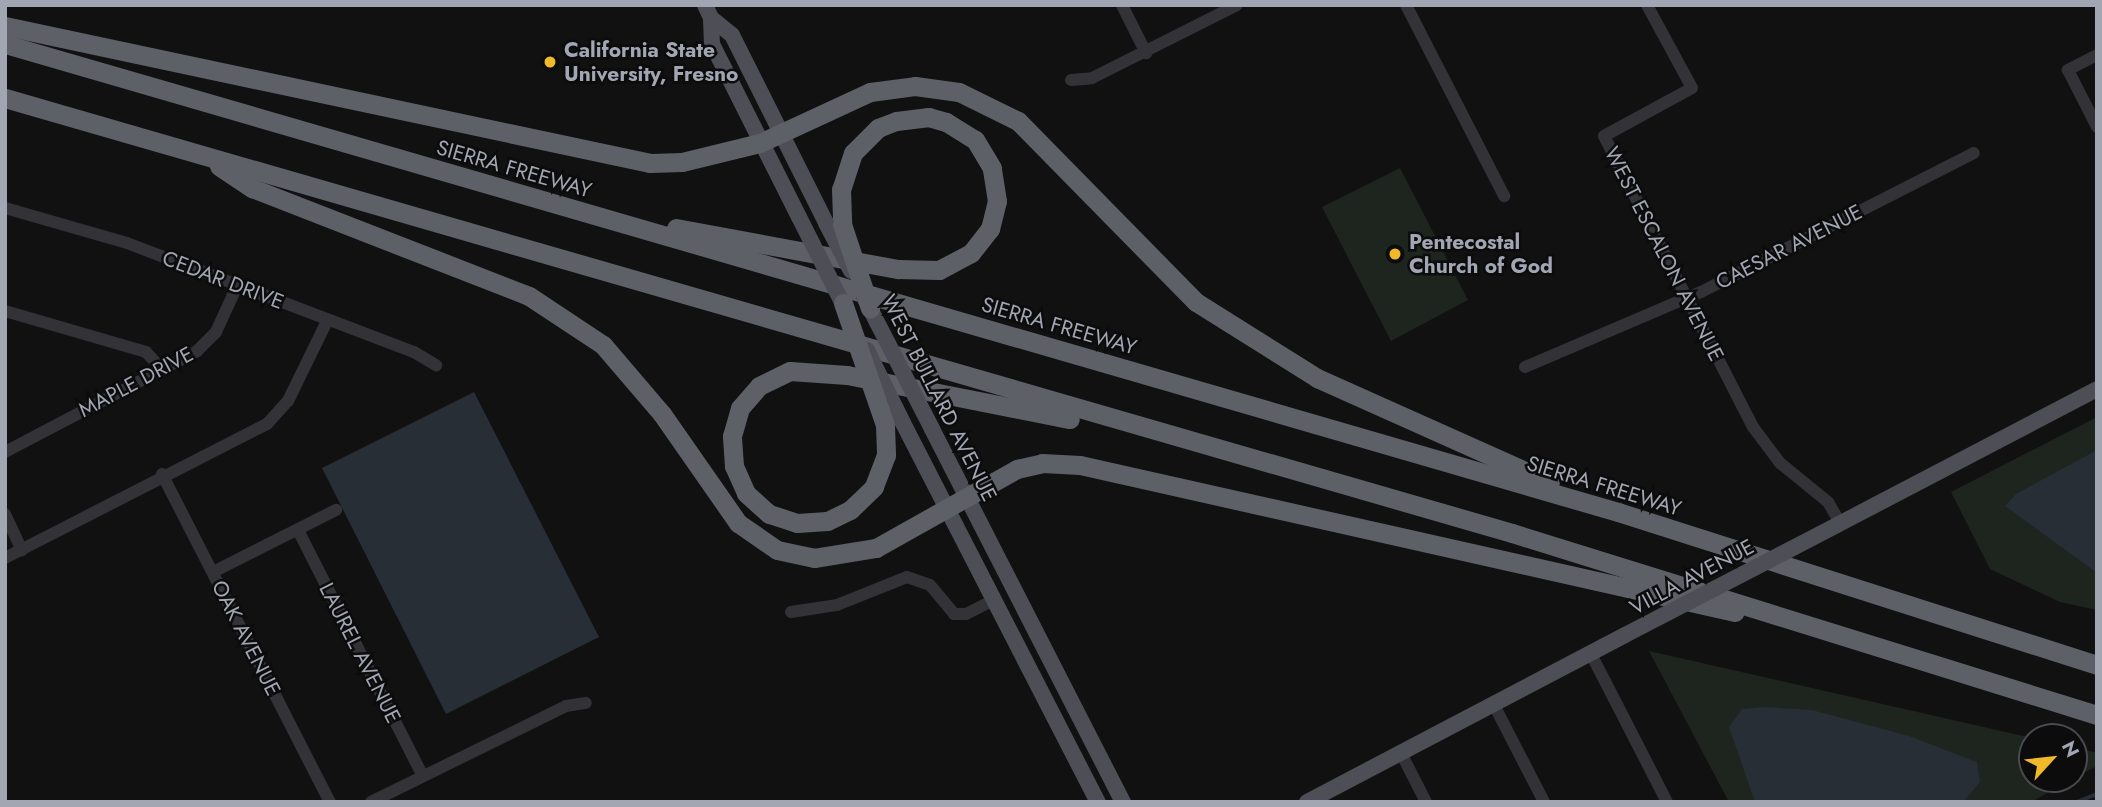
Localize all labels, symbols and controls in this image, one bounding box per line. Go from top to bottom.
place label: California State University, Fresno [564,37,738,87]
marker: California State University, Fresno [542,54,558,70]
street label: SIERRA FREEWAY [434,135,594,203]
street label: WEST ESCALON AVENUE [1599,143,1729,365]
street label: CAESAR AVENUE [1712,199,1866,295]
place label: Pentecostal Church of God [1409,229,1553,279]
street label: CEDAR DRIVE [159,245,287,315]
marker: Pentecostal Church of God [1387,246,1403,262]
street label: WEST BULLARD AVENUE [876,290,1002,506]
street label: SIERRA FREEWAY [979,292,1139,360]
street label: MAPLE DRIVE [74,341,198,423]
street label: SIERRA FREEWAY [1524,451,1684,521]
street label: VILLA AVENUE [1626,534,1758,620]
street label: OAK AVENUE [206,576,286,700]
street label: LAUREL AVENUE [314,579,406,727]
north arrow [2018,723,2088,793]
text: N [2055,736,2086,762]

